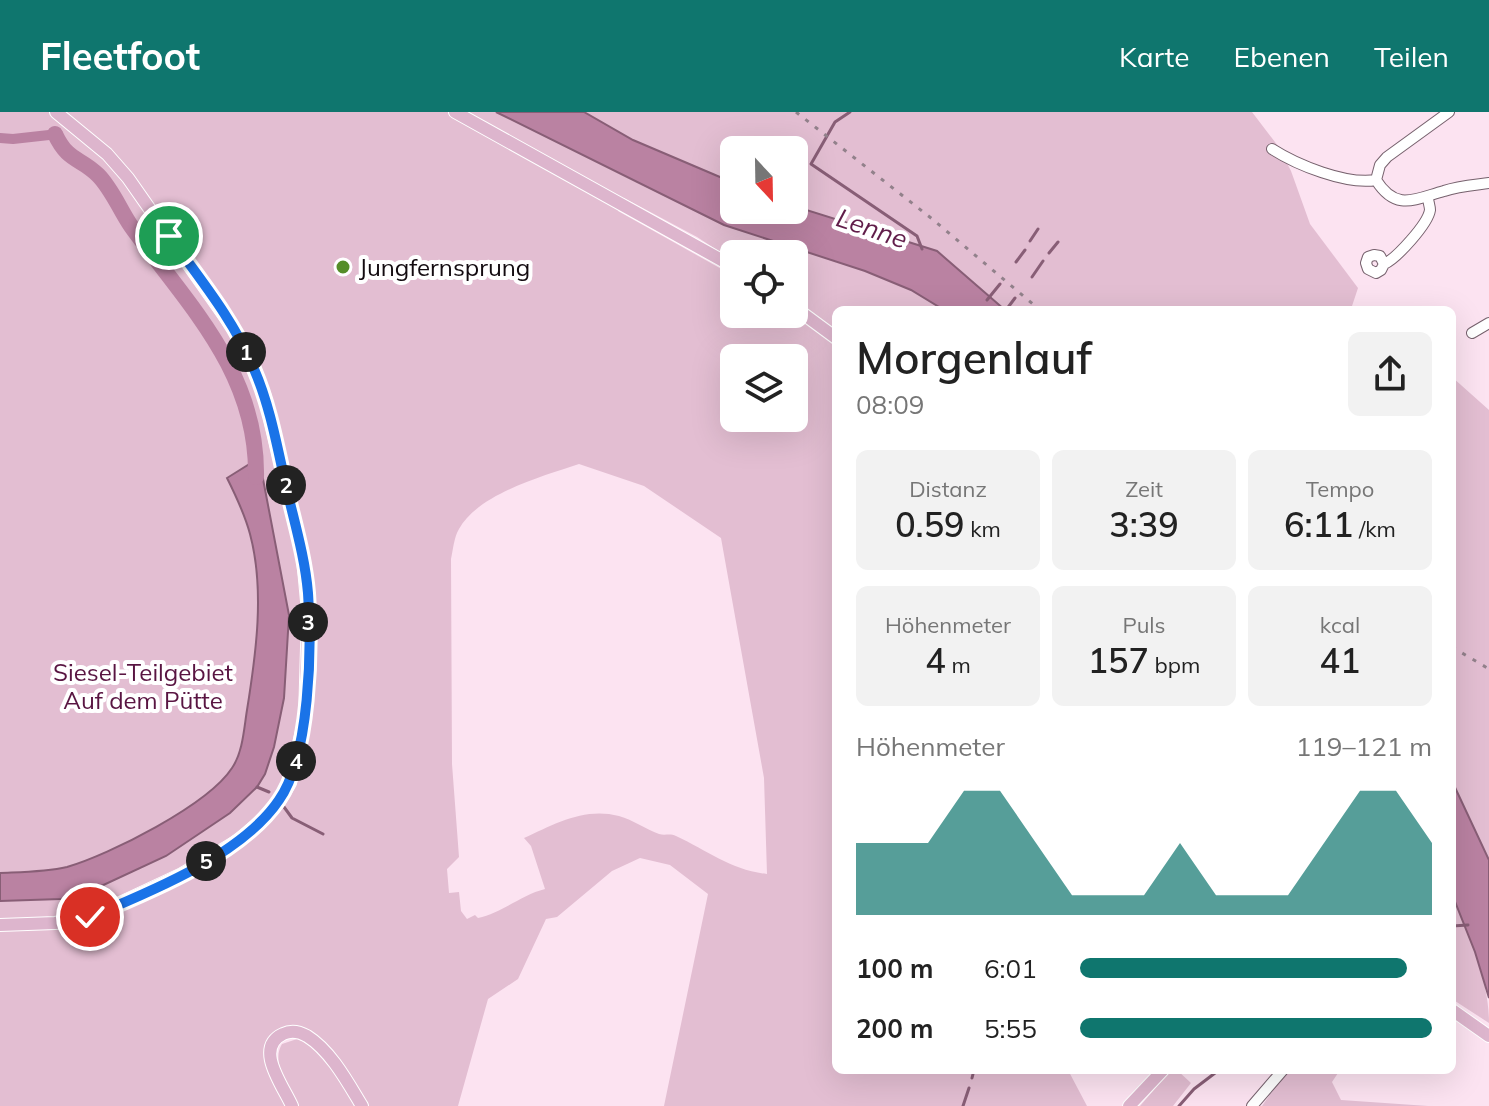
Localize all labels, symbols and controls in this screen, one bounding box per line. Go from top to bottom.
text: Fleetfoot [40,32,200,80]
text: Karte [1119,39,1189,74]
text: Ebenen [1233,39,1330,74]
text: Teilen [1374,39,1449,74]
north arrow [720,136,808,224]
map controls [720,136,808,432]
water label: Lenne [832,201,912,255]
pin [135,202,203,270]
icon: arrive [147,214,191,258]
button: locate [720,240,808,328]
place label: Jungfernsprung [359,252,530,282]
marker: Jungfernsprung [334,258,352,276]
text: Morgenlauf [856,330,1092,385]
pin: 1 [226,332,266,372]
button: share [1348,332,1432,416]
text: 1 [239,338,253,366]
button: layers [720,344,808,432]
text: 08:09 [856,388,924,421]
pin: 2 [266,465,306,505]
text: 2 [279,471,293,499]
text: Distanz [909,475,987,503]
text: Zeit [1125,475,1163,503]
text: Tempo [1306,475,1374,503]
text: 0.59 [895,503,964,546]
text: 3:39 [1109,503,1179,546]
text: 6:11 [1284,503,1353,546]
text: km [964,515,1001,543]
text: /km [1353,515,1396,543]
pin: 3 [288,602,328,642]
text: 3 [301,608,315,636]
text: Höhenmeter [885,611,1011,639]
text: Puls [1122,611,1166,639]
text: kcal [1320,611,1360,639]
text: 4 [925,639,946,682]
text: 157 [1088,639,1149,682]
text: 41 [1320,639,1360,682]
text: m [946,651,971,679]
text: bpm [1149,651,1200,679]
park label: Siesel-Teilgebiet Auf dem Pütte [53,657,233,715]
text: Höhenmeter [856,730,1005,763]
text: 119–121 m [1296,730,1432,763]
pin: 4 [276,741,316,781]
text: 4 [289,747,303,775]
pin: 5 [186,841,226,881]
text: 5 [199,847,213,875]
pin [56,883,124,951]
icon: check [68,895,112,939]
text: 100 m [856,952,933,985]
text: 6:01 [984,952,1037,985]
text: 200 m [856,1012,933,1045]
text: 5:55 [984,1012,1037,1045]

